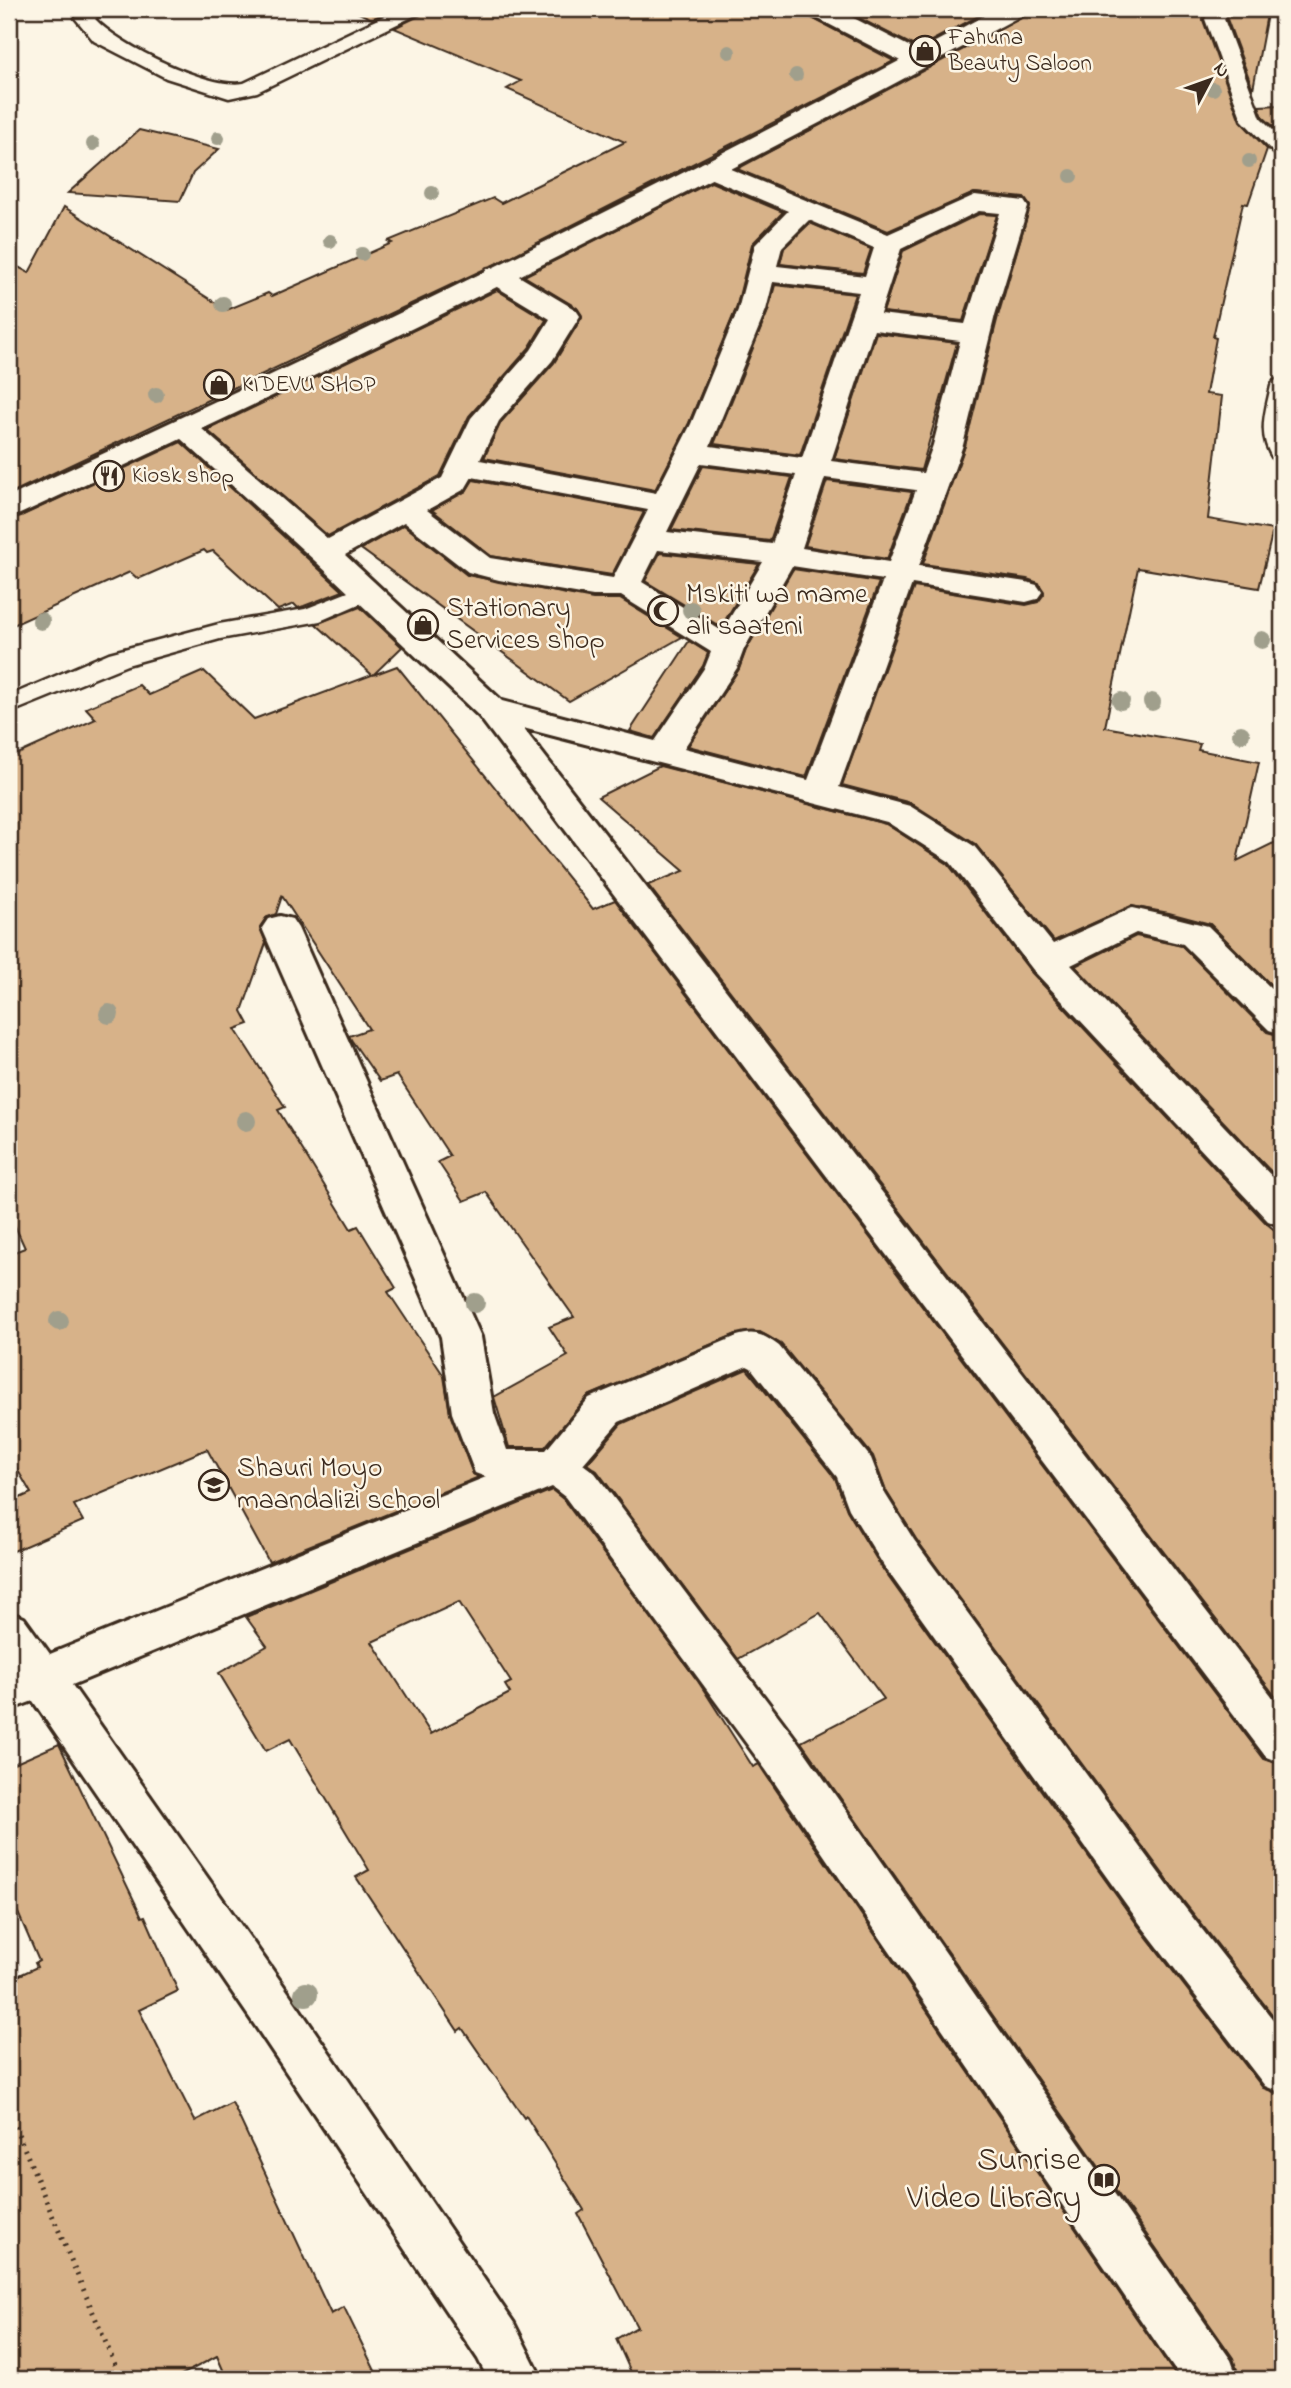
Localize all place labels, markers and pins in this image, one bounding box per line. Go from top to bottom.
place label: Fahuna Beauty Saloon [947,22,1092,83]
shop icon: Fahuna Beauty Saloon [908,34,942,68]
shop icon: KIDEVU SHOP [202,368,236,402]
place label: KIDEVU SHOP [242,369,376,402]
restaurant icon: Kiosk shop [92,459,126,493]
place label: Kiosk shop [132,460,234,493]
place label: Mskiti wa mame ali saateni [686,575,868,648]
place label: Stationary Services shop [446,589,605,662]
mosque icon: Mskiti wa mame ali saateni [646,594,680,628]
shop icon: Stationary Services shop [406,608,440,642]
place label: Shauri Moyo maandalizi school [237,1449,440,1522]
school or university icon: Shauri Moyo maandalizi school [197,1468,231,1502]
place label: Sunrise Video Library [906,2137,1081,2223]
library icon: Sunrise Video Library [1087,2163,1121,2197]

